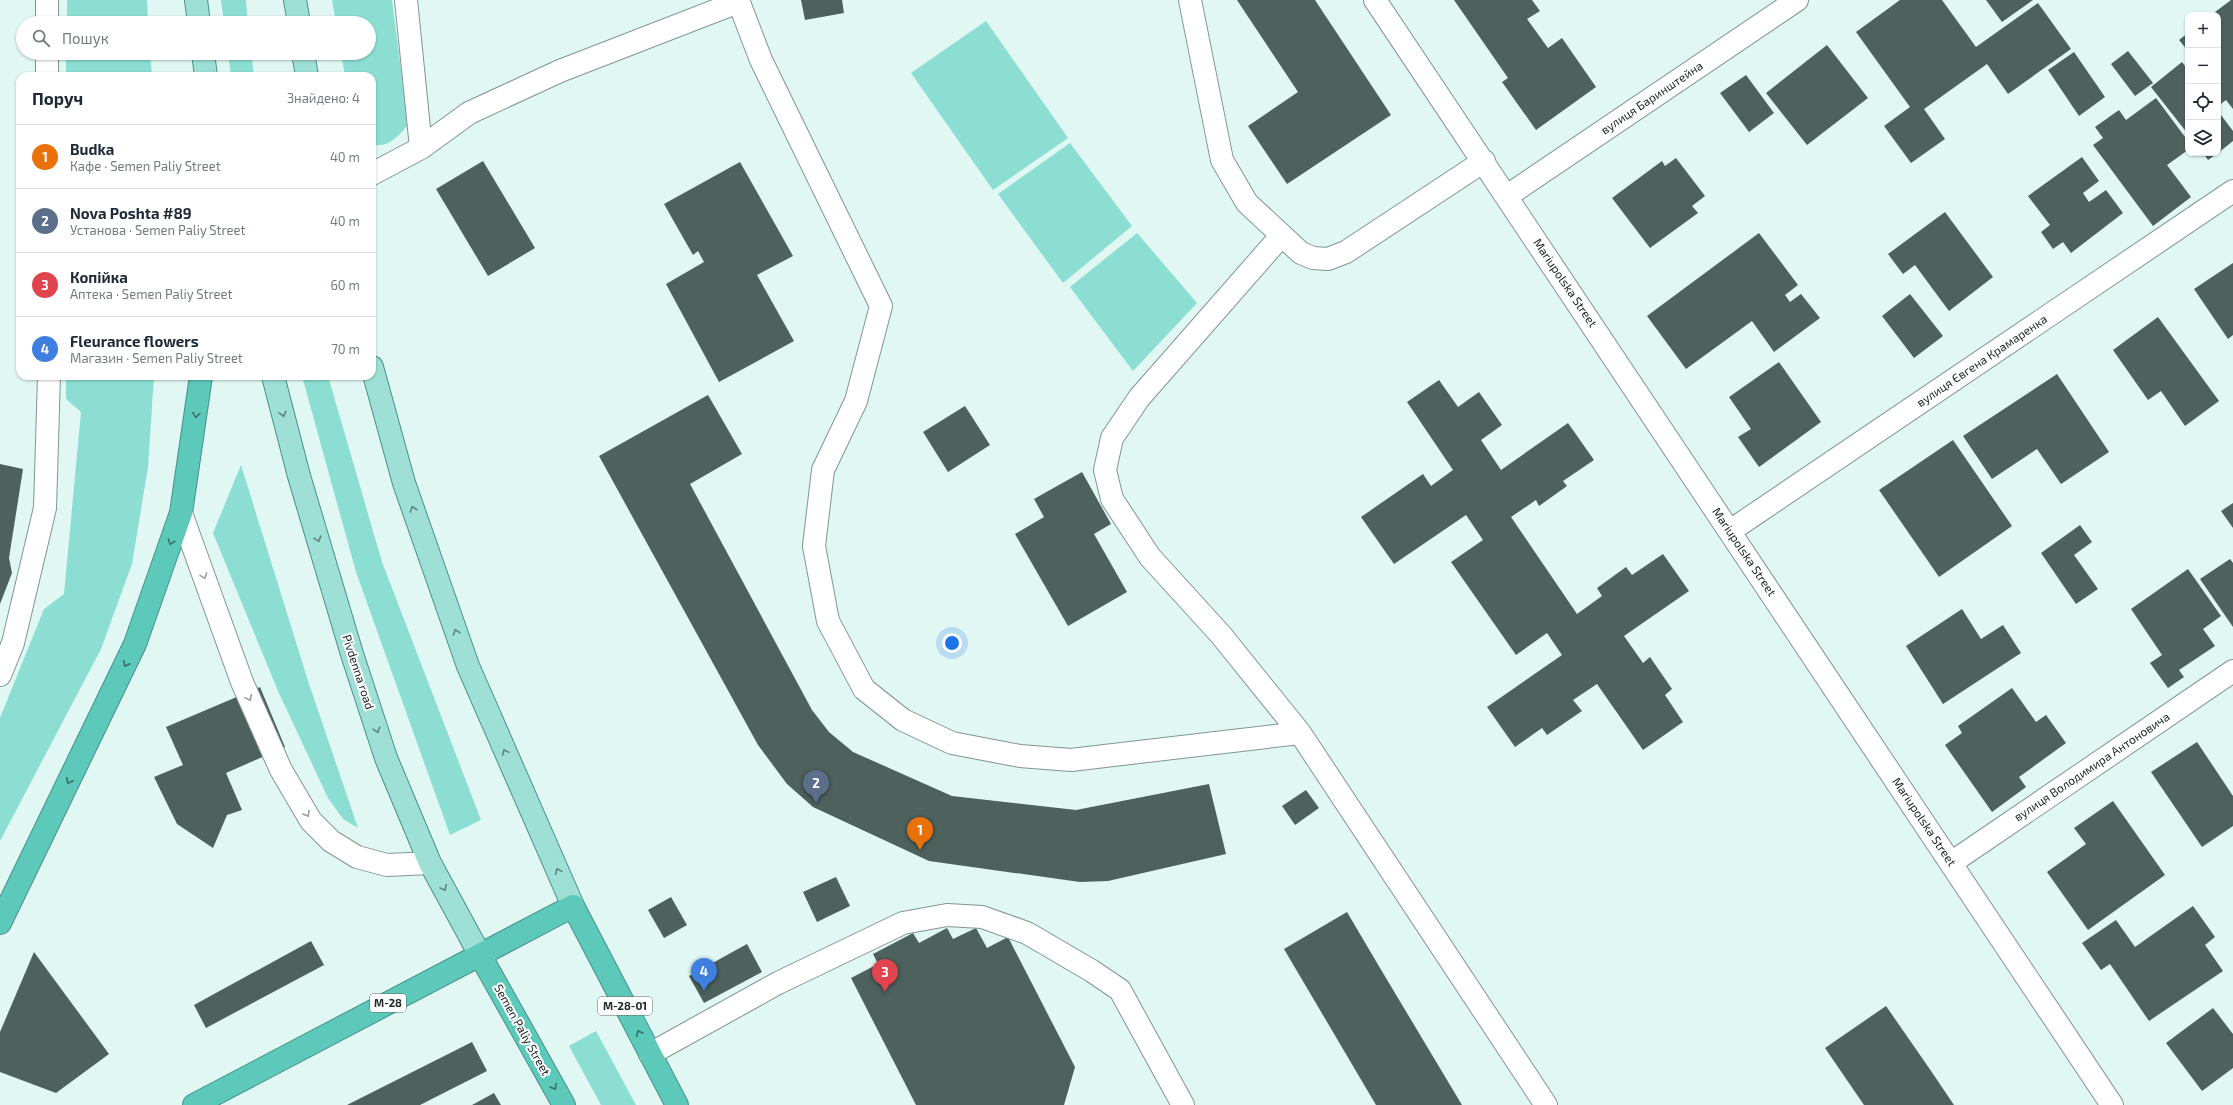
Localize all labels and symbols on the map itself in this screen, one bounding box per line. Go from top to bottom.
street label: вулиця Баринштейна [1598,58,1706,137]
street label: Mariupolska Street [1531,235,1601,330]
street label: вулиця Євгена Крамаренка [1914,311,2050,410]
one-way arrow [278,410,287,417]
one-way arrow [192,412,201,418]
street label: Mariupolska Street [1710,504,1780,599]
one-way arrow [409,505,418,512]
one-way arrow [313,535,322,542]
one-way arrow [167,538,176,545]
one-way arrow [199,572,207,579]
one-way arrow [452,628,461,635]
street label: Pivdenna road [340,633,378,711]
your location [942,633,962,653]
one-way arrow [123,659,131,667]
one-way arrow [244,693,252,701]
street label: вулиця Володимира Антоновича [2011,709,2172,824]
one-way arrow [372,726,381,733]
one-way arrow [502,748,510,755]
pin: 2 [803,770,829,803]
street label: Mariupolska Street [1890,774,1960,869]
one-way arrow [66,776,74,784]
one-way arrow [302,810,310,817]
pin: 1 [907,817,933,850]
one-way arrow [554,867,562,874]
one-way arrow [439,884,447,891]
pin: 4 [691,958,717,991]
pin: 3 [872,959,898,992]
street label: Semen Paliy Street [492,981,554,1078]
road number: М-28 [370,994,406,1012]
road number: М-28-01 [598,997,652,1015]
one-way arrow [636,1030,644,1038]
one-way arrow [549,1083,556,1090]

